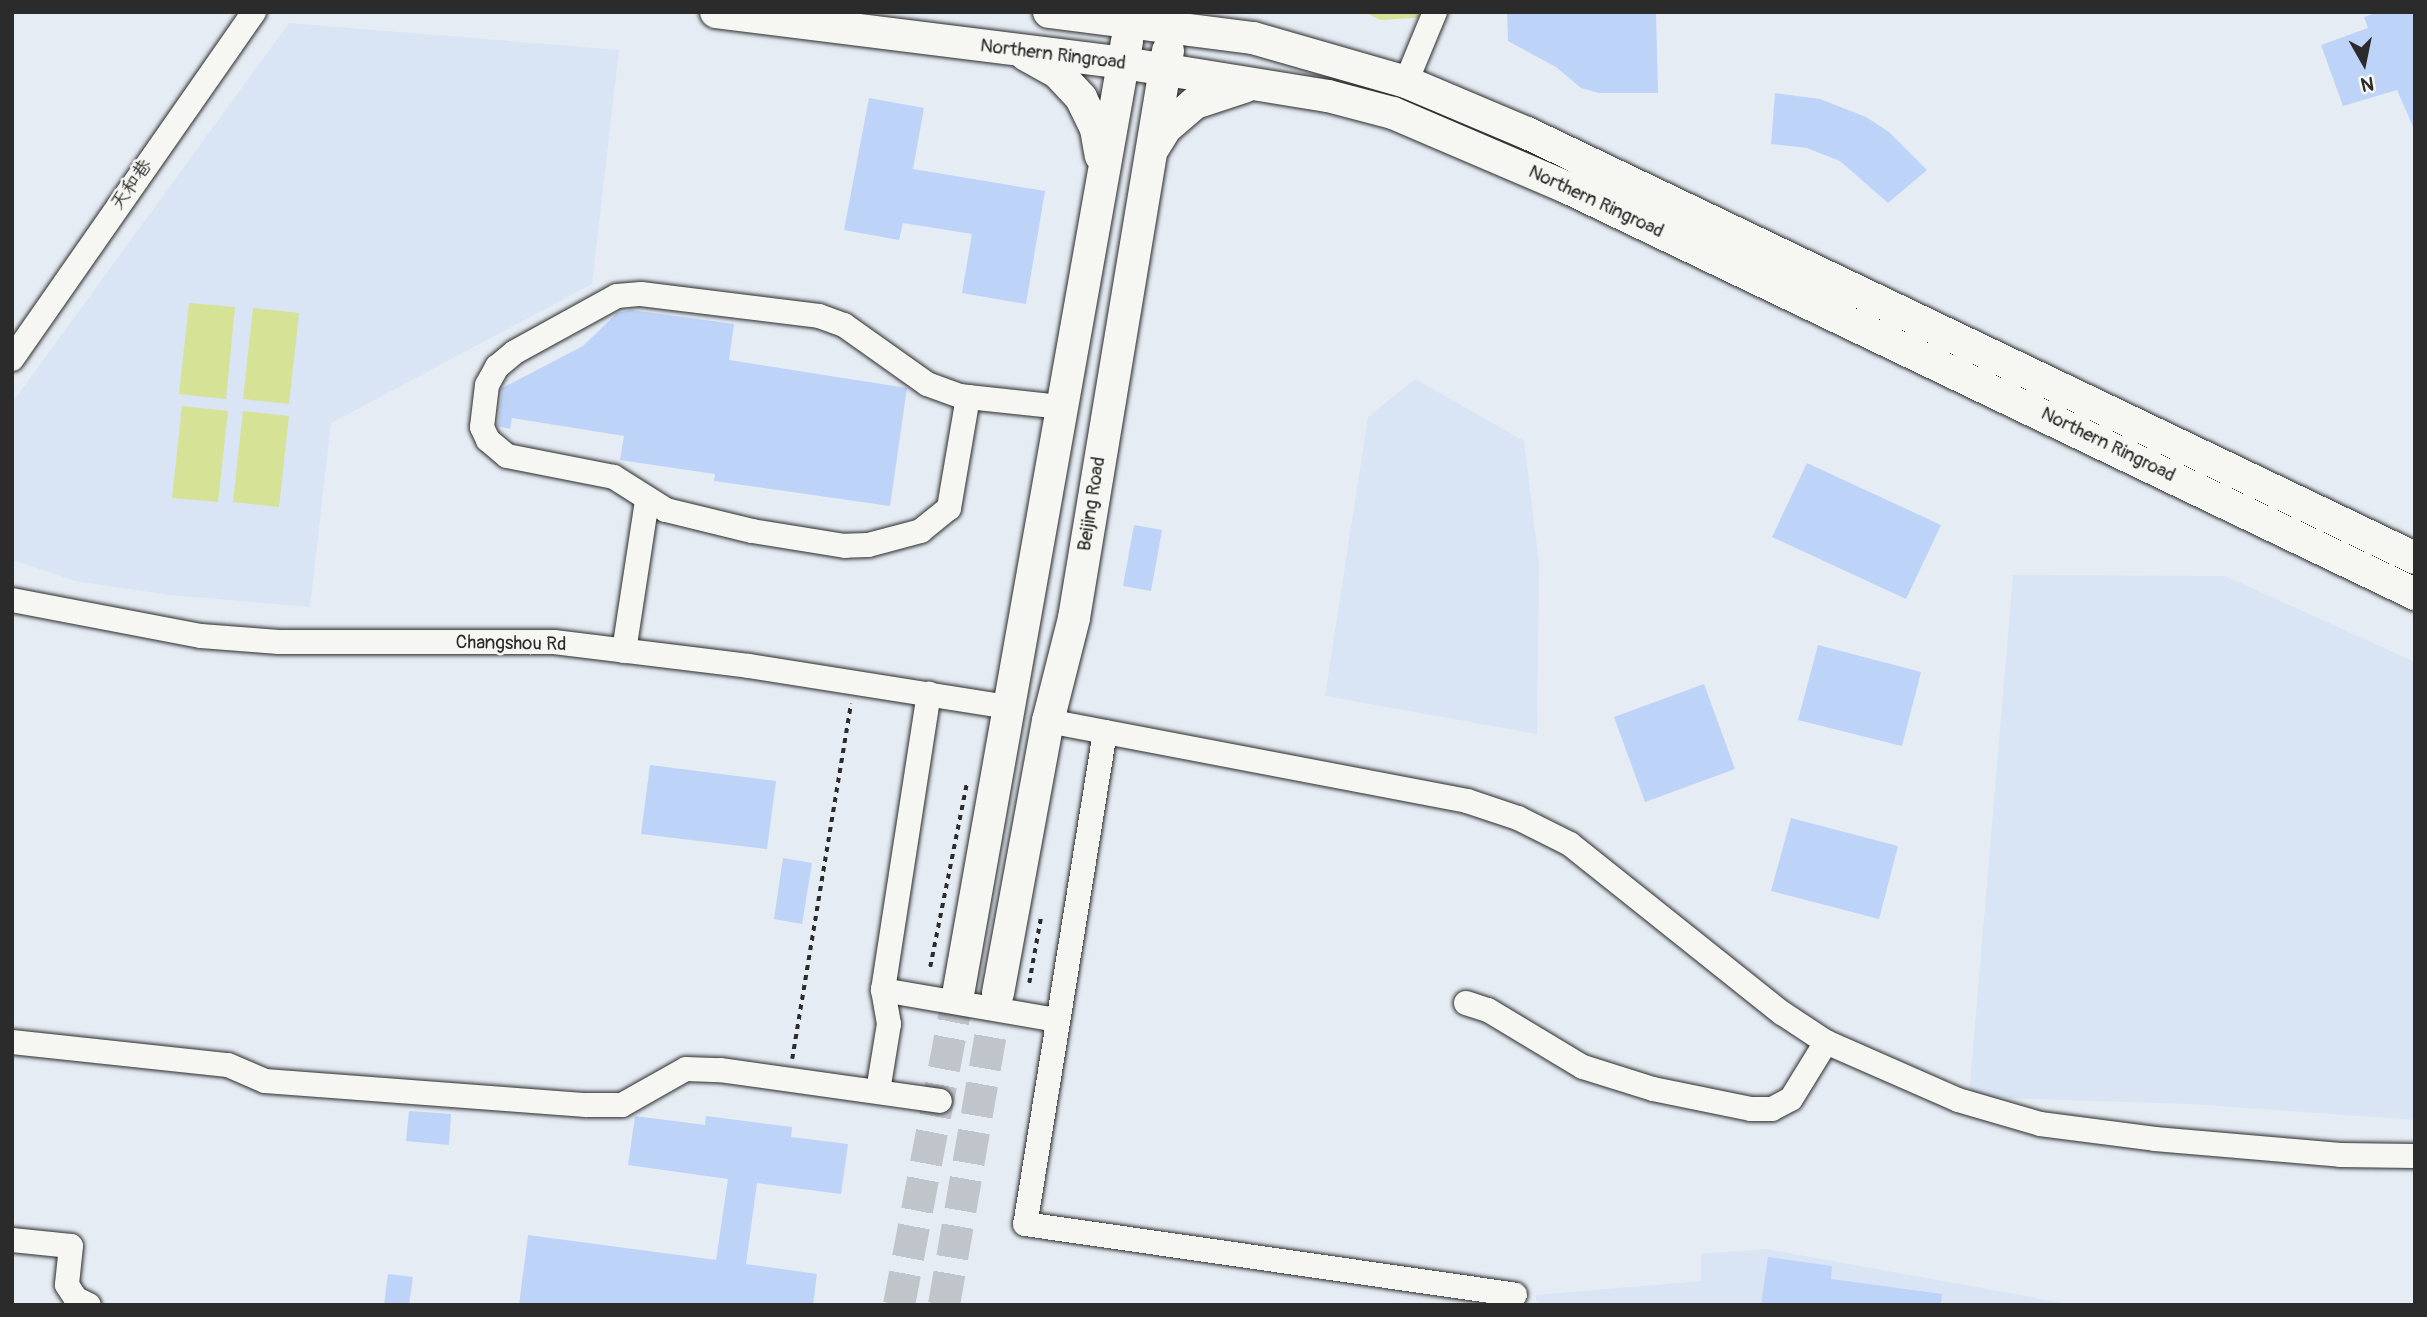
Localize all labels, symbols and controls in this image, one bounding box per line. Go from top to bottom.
north arrow [2329,28,2399,98]
street label: Northern Ringroad [979,35,1127,75]
text: N [2359,71,2376,97]
street label: 天和巷 [106,155,158,215]
street label: Northern Ringroad [1525,161,1667,243]
street label: Northern Ringroad [2037,403,2179,487]
street label: Beijing Road [1073,455,1111,553]
street label: Changshou Rd [455,632,567,656]

